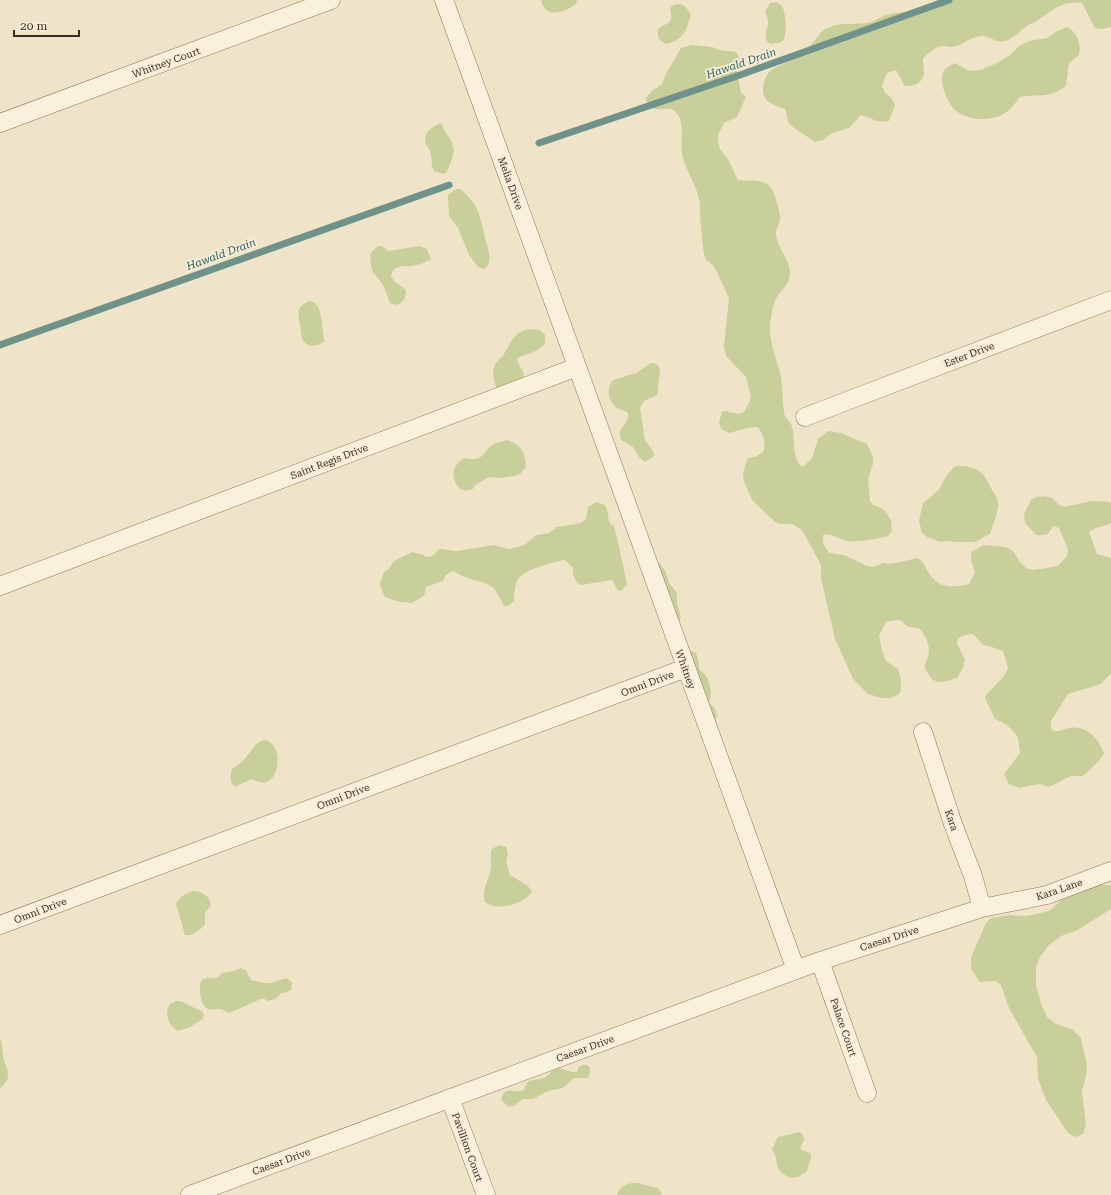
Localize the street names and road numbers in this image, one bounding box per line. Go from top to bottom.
street label: Whitney Court [131,45,202,80]
street label: Melia Drive [496,155,525,211]
street label: Ester Drive [942,340,996,369]
street label: Saint Regis Drive [289,441,370,481]
street label: Whitney [673,648,698,691]
street label: Omni Drive [619,668,675,699]
street label: Omni Drive [315,781,371,812]
street label: Kara [943,808,960,833]
street label: Kara Lane [1035,876,1084,903]
street label: Omni Drive [12,895,68,926]
street label: Caesar Drive [859,924,920,953]
street label: Palace Court [828,996,859,1058]
street label: Caesar Drive [555,1033,616,1064]
street label: Pavillion Court [450,1111,485,1183]
street label: Caesar Drive [251,1146,312,1177]

